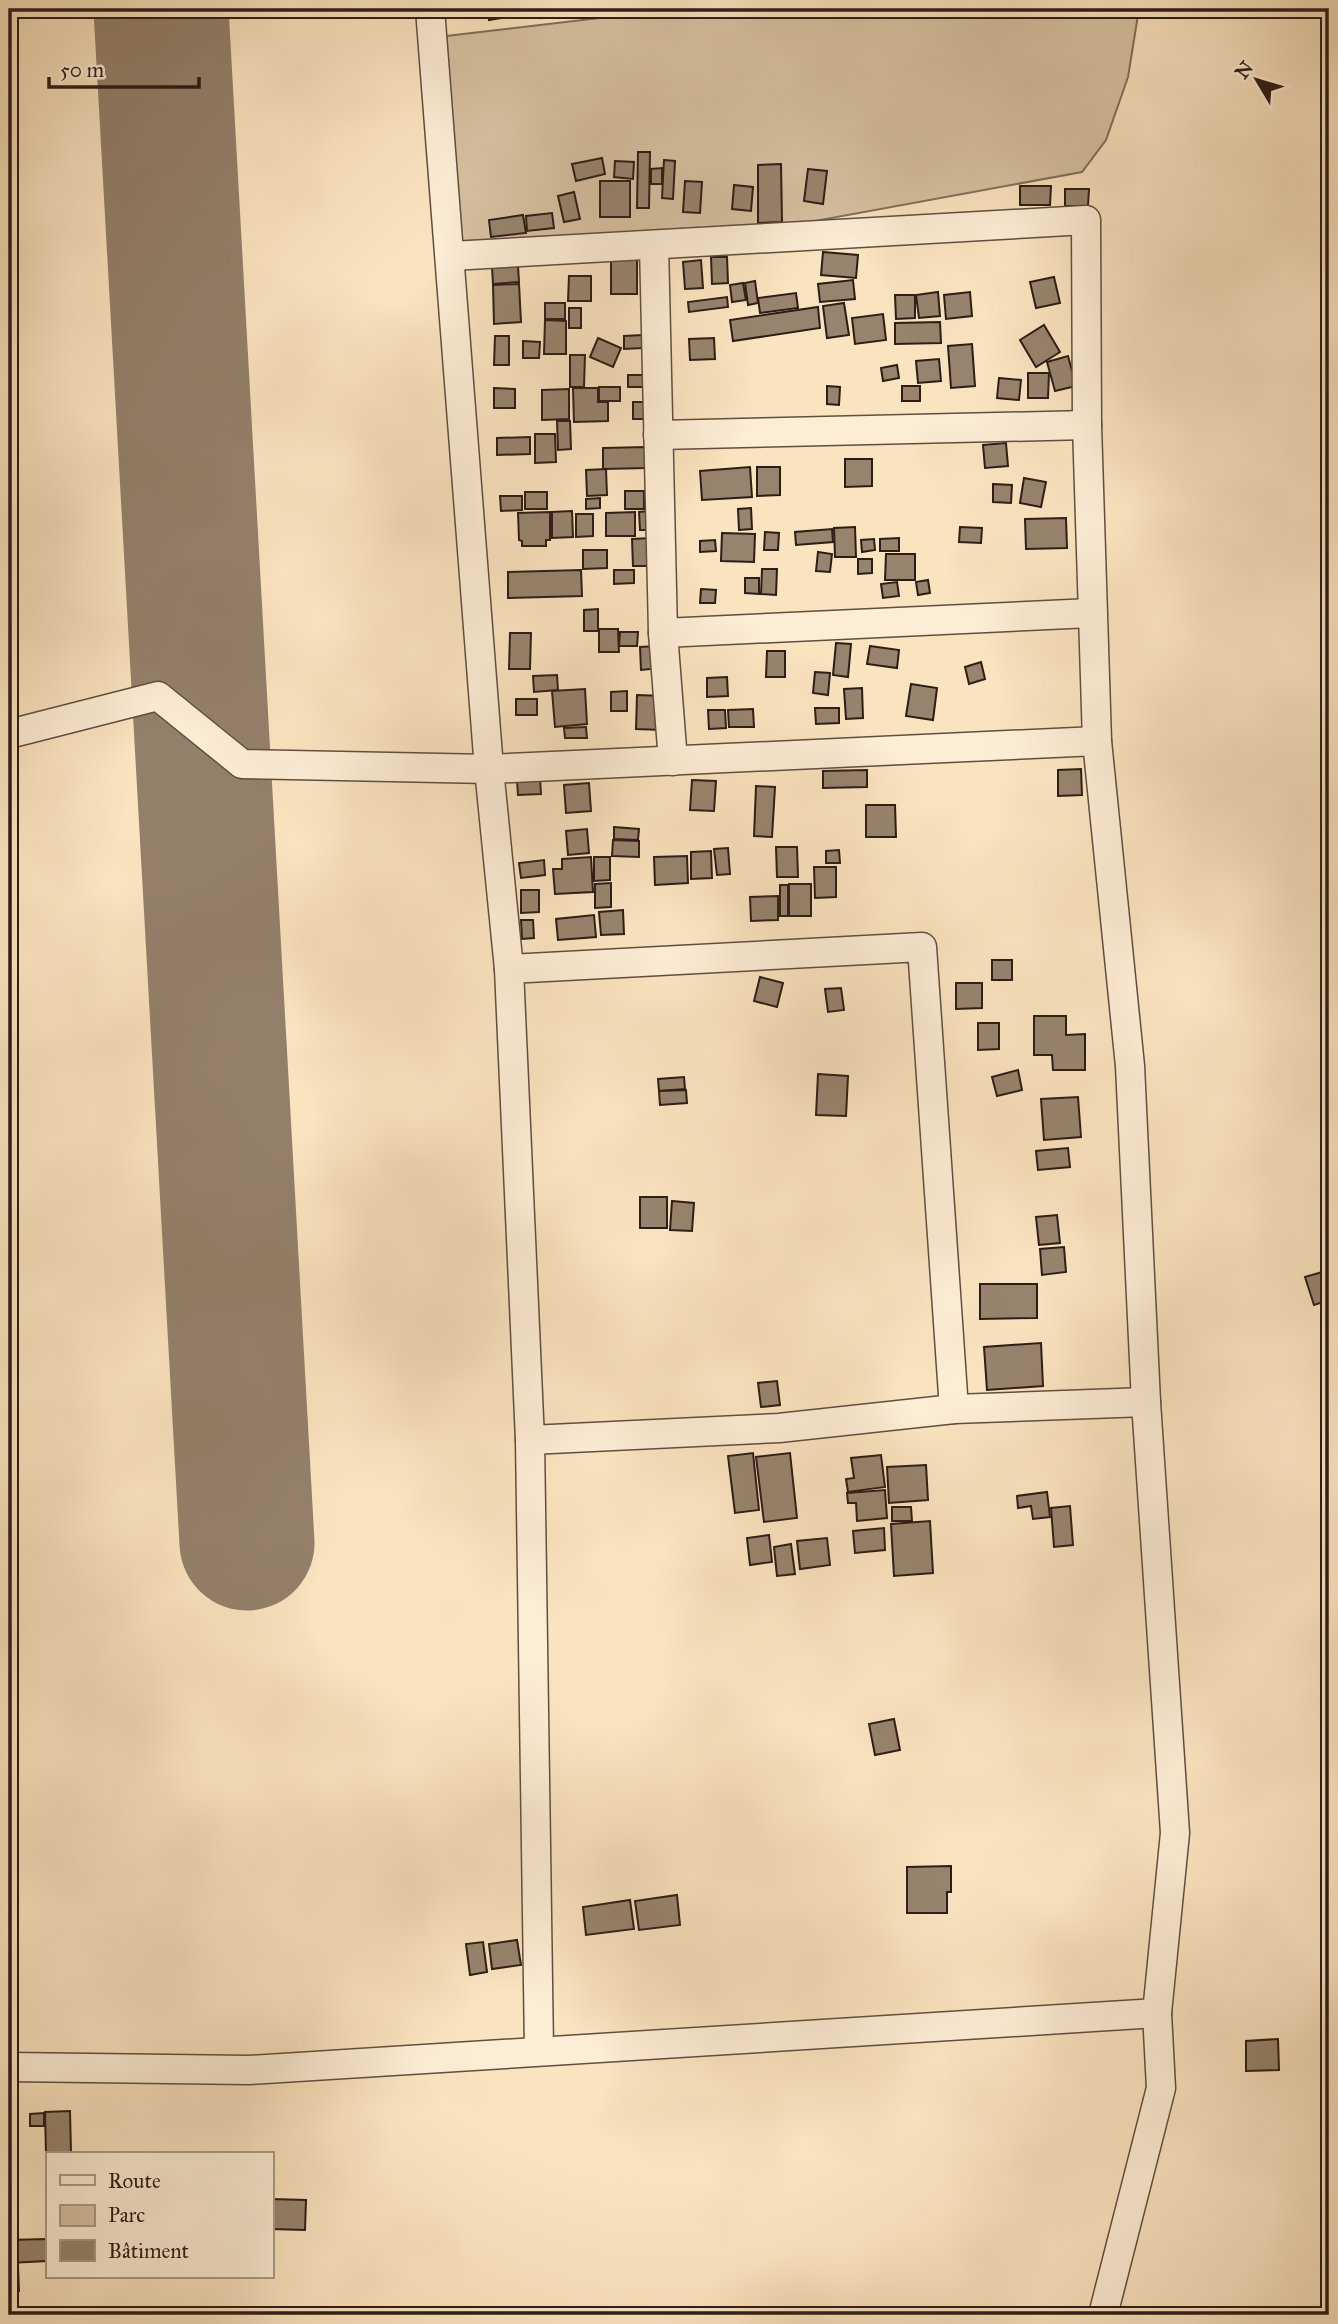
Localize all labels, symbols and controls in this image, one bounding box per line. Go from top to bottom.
scale bar [49,46,200,90]
north arrow [1222,46,1292,116]
text: N [1230,56,1258,83]
text: 50 m [60,57,105,83]
legend [46,2152,273,2278]
text: Route [108,2168,161,2194]
text: Parc [108,2202,145,2228]
text: Bâtiment [108,2238,190,2264]

